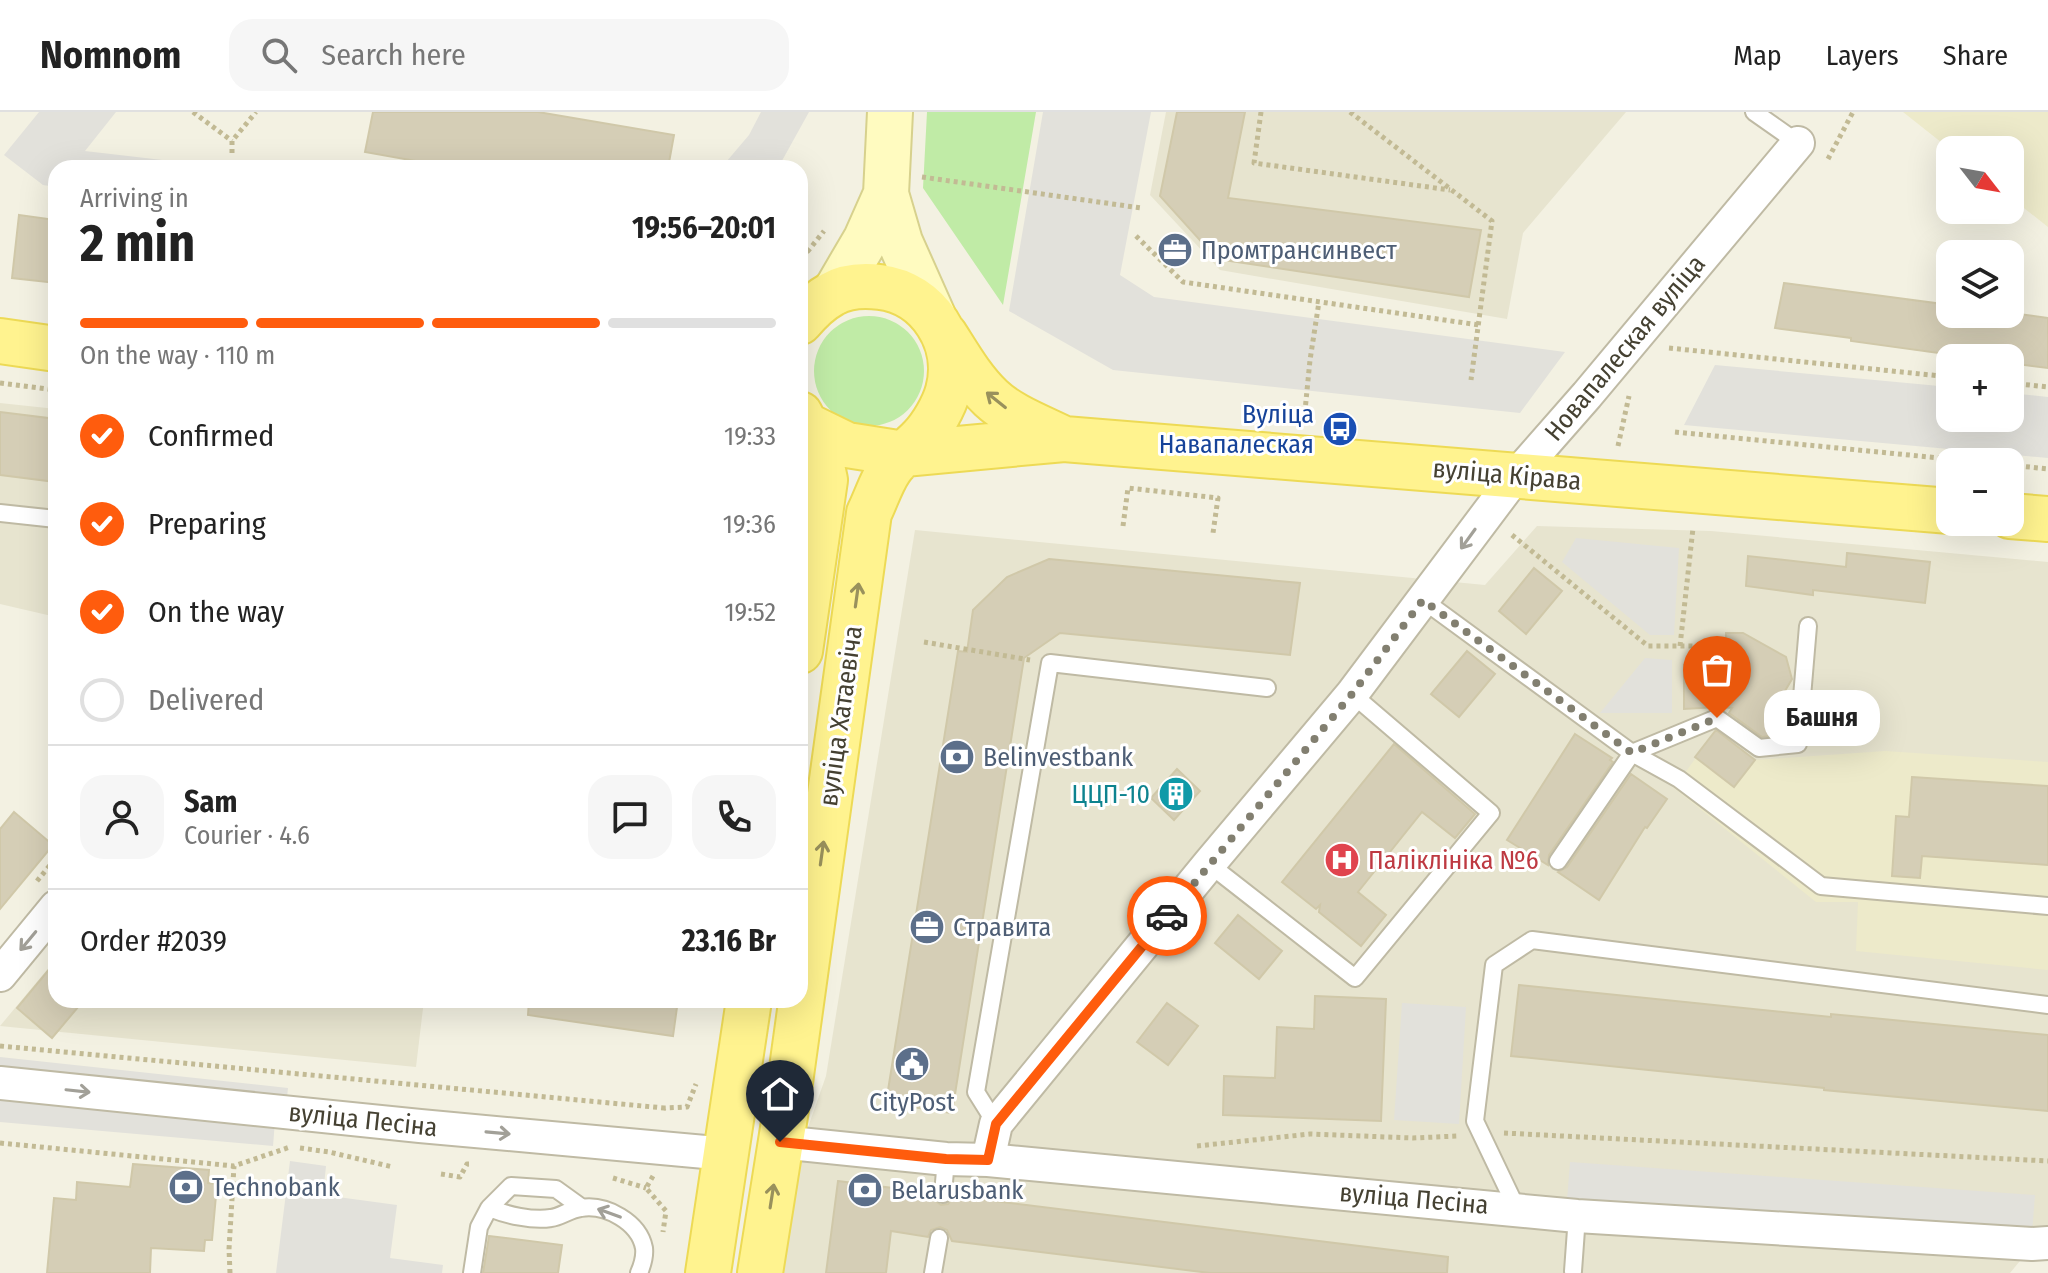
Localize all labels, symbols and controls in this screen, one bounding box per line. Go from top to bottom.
search box [229,19,789,91]
text: Nomnom [40,32,181,78]
icon: search [257,33,301,77]
text: Search here [321,37,466,73]
text: Map [1733,39,1782,72]
text: Layers [1826,39,1899,72]
text: Share [1943,39,2008,72]
north arrow [1936,136,2024,224]
map controls [1936,136,2024,536]
text: Arriving in [80,183,189,214]
text: 19:56–20:01 [632,210,776,246]
text: 2 min [80,212,195,275]
office icon: Промтрансинвест [1156,231,1194,269]
place label: Промтрансинвест [1201,235,1397,266]
button: layers [1936,240,2024,328]
street label: Новапалеская вуліца [1538,249,1712,447]
text: On the way · 110 m [80,340,275,371]
button: + [1936,344,2024,432]
one-way arrow [986,392,1007,410]
place label: Вуліца Навапалеская [1159,399,1314,460]
bus stop icon: Вуліца Навапалеская [1321,410,1359,448]
icon: check [80,414,124,458]
text: Confirmed [148,418,274,454]
text: 19:33 [724,421,776,452]
button: − [1936,448,2024,536]
street label: вуліца Кірава [1431,453,1583,497]
icon: check [80,502,124,546]
text: Preparing [148,506,266,542]
text: 19:36 [723,509,776,540]
one-way arrow [1460,528,1477,549]
one-way arrow [850,583,865,609]
icon: check [80,590,124,634]
text: On the way [148,594,284,630]
text: 19:52 [724,597,776,628]
street label: вуліца Хатаевіча [813,624,869,808]
pin [1683,636,1751,718]
icon: bag [1695,648,1739,692]
text: Delivered [148,682,264,718]
callout: Башня [1765,690,1881,746]
text: Башня [1786,702,1858,733]
bank icon: Belinvestbank [938,738,976,776]
place label: Belinvestbank [983,742,1134,773]
button: person [80,775,164,859]
button: chat [588,775,672,859]
button: phone [692,775,776,859]
building icon: ЦЦП-10 [1157,775,1195,813]
place label: ЦЦП-10 [1072,779,1150,810]
text: Sam [184,784,237,820]
text: Courier · 4.6 [184,820,310,851]
one-way arrow [815,841,830,866]
hospital icon: Паліклініка №6 [1323,841,1361,879]
place label: Паліклініка №6 [1368,845,1539,876]
courier [1127,876,1207,956]
icon: car [1145,894,1189,938]
office icon: Стравита [908,908,946,946]
place label: Стравита [953,912,1051,943]
text: Order #2039 [80,923,227,959]
text: 23.16 Br [682,923,776,959]
one-way arrow [19,930,37,951]
public building icon: CityPost [893,1045,931,1083]
pin [746,1060,814,1142]
icon: home [758,1072,802,1116]
one-way arrow [64,1083,91,1098]
place label: CityPost [869,1087,955,1118]
street label: вуліца Песіна [287,1097,439,1143]
one-way arrow [484,1126,511,1141]
bank icon: Technobank [167,1168,205,1206]
bank icon: Belarusbank [846,1171,884,1209]
place label: Technobank [212,1172,341,1203]
place label: Belarusbank [891,1175,1024,1206]
street label: вуліца Песіна [1338,1177,1490,1221]
one-way arrow [765,1184,780,1209]
one-way arrow [597,1205,622,1220]

